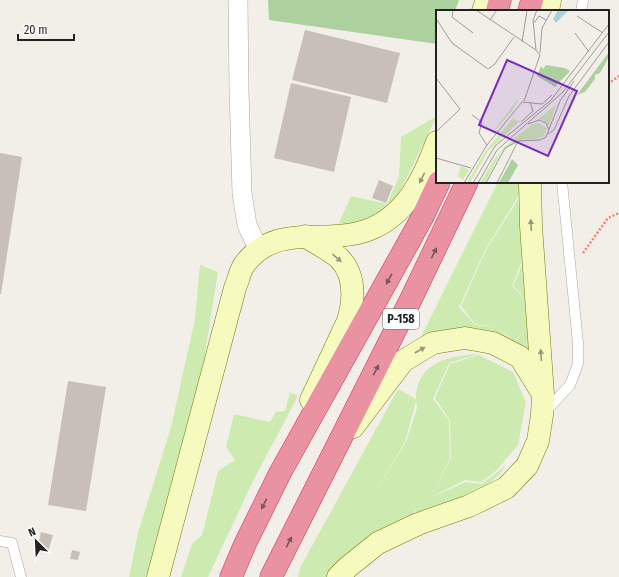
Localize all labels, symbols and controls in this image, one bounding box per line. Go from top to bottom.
inset map [436,10,609,183]
scale bar [18,16,74,42]
text: 20 m [24,23,48,37]
one-way arrow [419,172,425,184]
one-way arrow [528,219,535,231]
one-way arrow [431,248,437,259]
one-way arrow [332,253,342,262]
one-way arrow [385,273,392,285]
road number: Р-158 [383,309,419,329]
one-way arrow [414,347,426,354]
one-way arrow [537,349,544,361]
one-way arrow [373,364,379,376]
one-way arrow [261,498,268,510]
north arrow [16,521,56,561]
text: N [26,525,38,540]
one-way arrow [286,536,292,548]

